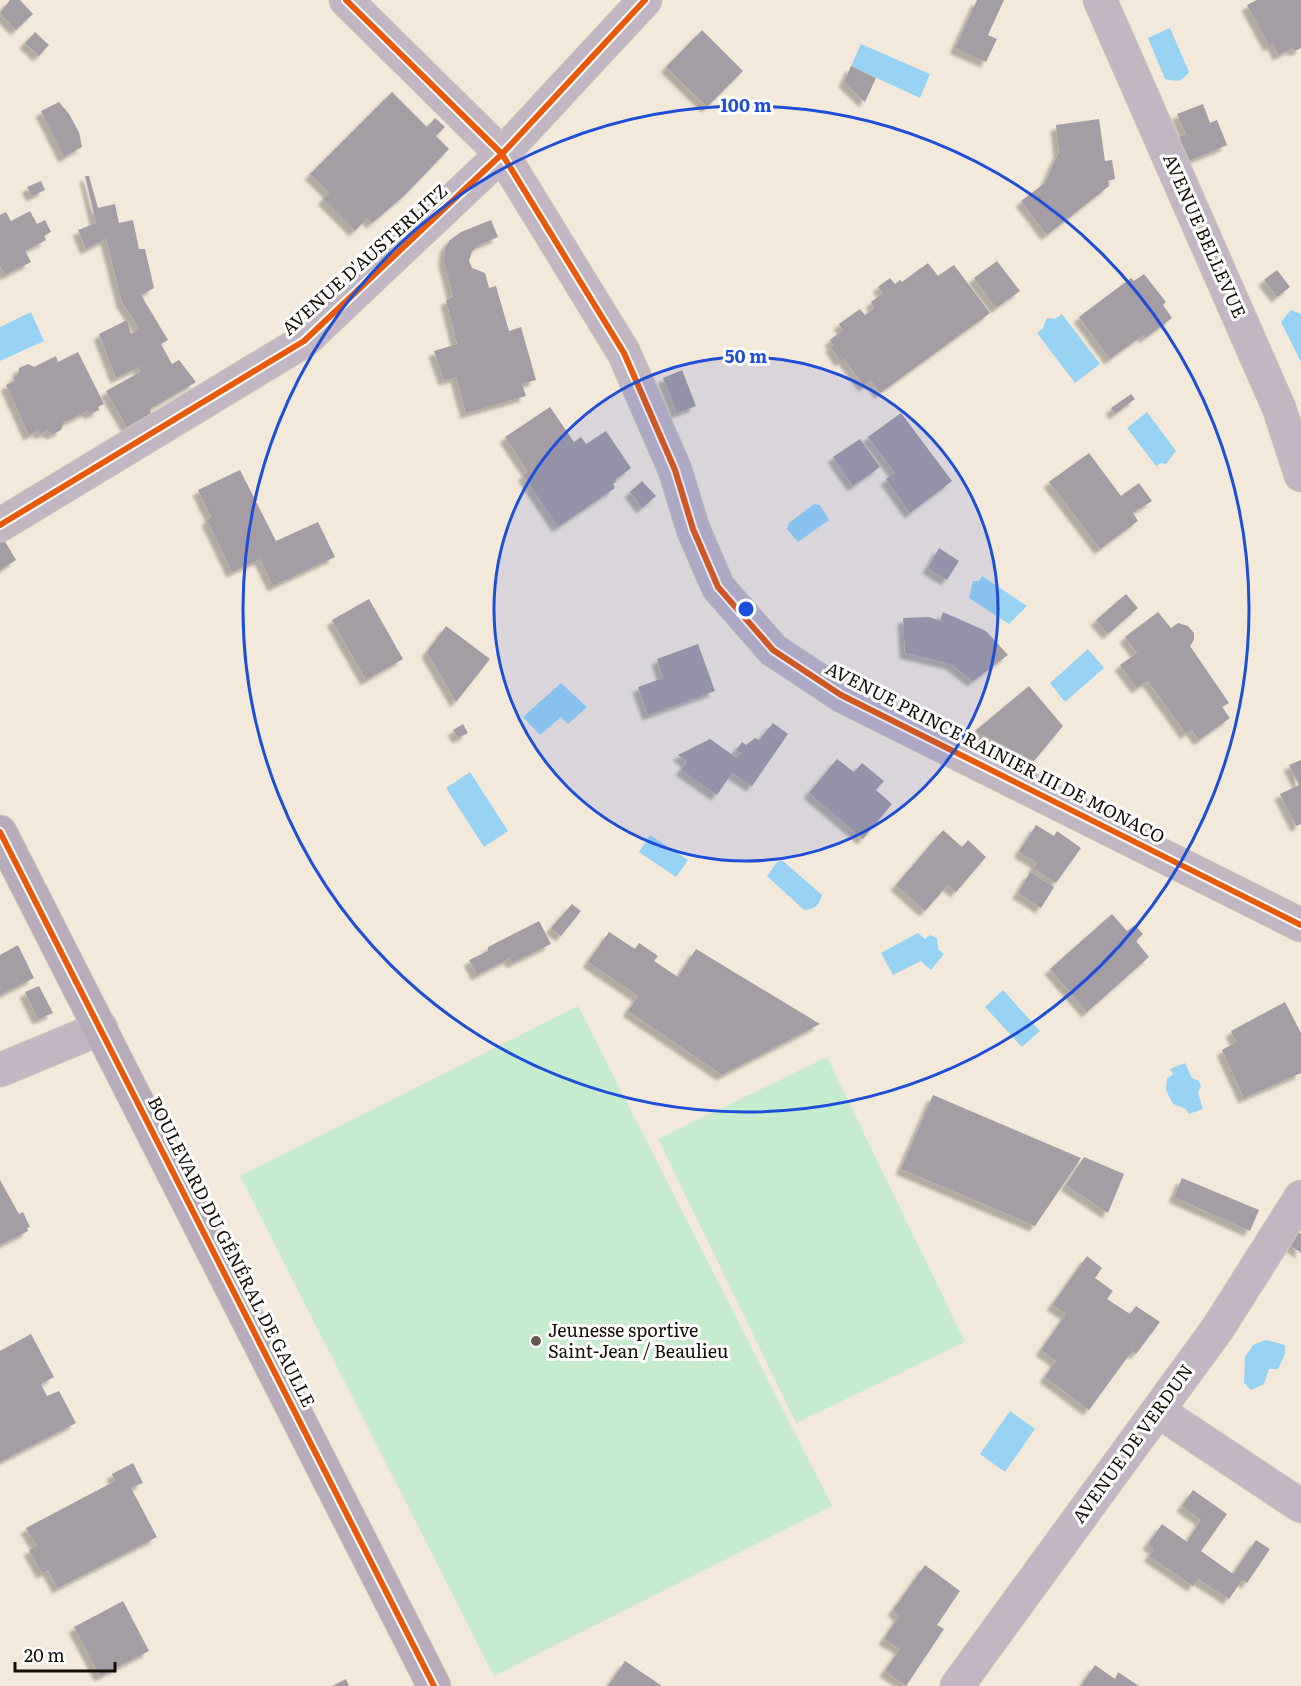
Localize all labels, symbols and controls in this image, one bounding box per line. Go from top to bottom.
text: 100 m [720,91,772,118]
street label: AVENUE BELLEVUE [1157,149,1254,322]
street label: AVENUE D'AUSTERLITZ [275,177,453,341]
text: 50 m [725,342,767,369]
centre of rings [736,599,756,619]
street label: AVENUE PRINCE RAINIER III DE MONACO [821,654,1170,849]
street label: BOULEVARD DU GÉNÉRAL DE GAULLE [142,1091,323,1411]
place label: Jeunesse sportive Saint-Jean / Beaulieu [548,1316,729,1364]
marker: Jeunesse sportive Saint-Jean / Beaulieu [529,1334,543,1348]
street label: AVENUE DE VERDUN [1065,1358,1199,1528]
scale bar [15,1635,116,1673]
text: 20 m [24,1641,65,1668]

